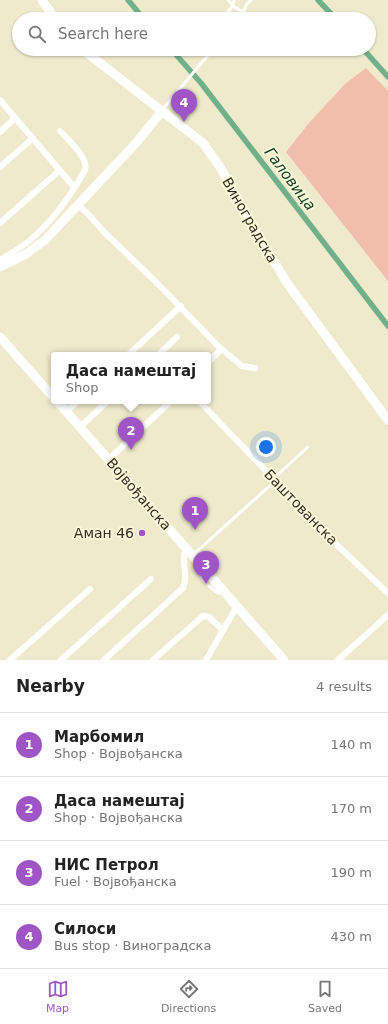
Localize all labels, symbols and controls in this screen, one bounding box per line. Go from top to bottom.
search box [12,12,376,56]
icon: search [26,23,48,45]
text: Search here [58,25,148,43]
pin: 4 [171,89,197,122]
water label: Галовица [260,144,320,214]
street label: Виноградска [219,175,281,265]
popup [51,352,211,404]
text: Даса намештај [66,362,196,380]
text: Shop [66,380,98,395]
pin: 2 [118,417,144,450]
your location [256,437,276,457]
street label: Војвођанска [103,455,175,533]
street label: Баштованска [261,466,341,548]
pin: 1 [182,497,208,530]
place label: Аман 46 [74,525,134,541]
marker: Аман 46 [137,528,147,538]
pin: 3 [193,551,219,584]
text: Nearby [16,676,85,696]
text: 4 results [316,679,372,694]
text: Марбомил [54,728,144,746]
text: 1 [24,737,34,752]
text: 140 m [330,737,372,752]
text: Shop · Војвођанска [54,746,183,761]
text: Даса намештај [54,792,185,810]
text: 2 [24,801,34,816]
text: 170 m [330,801,372,816]
text: Shop · Војвођанска [54,810,183,825]
text: НИС Петрол [54,856,159,874]
text: 3 [24,865,34,880]
text: 190 m [330,865,372,880]
text: Fuel · Војвођанска [54,874,177,889]
text: Силоси [54,920,116,938]
text: 4 [24,929,34,944]
text: 430 m [330,929,372,944]
text: Bus stop · Виноградска [54,938,211,953]
tab: Map [46,978,69,1015]
tab: Directions [161,978,216,1015]
tab: Saved [308,978,342,1015]

